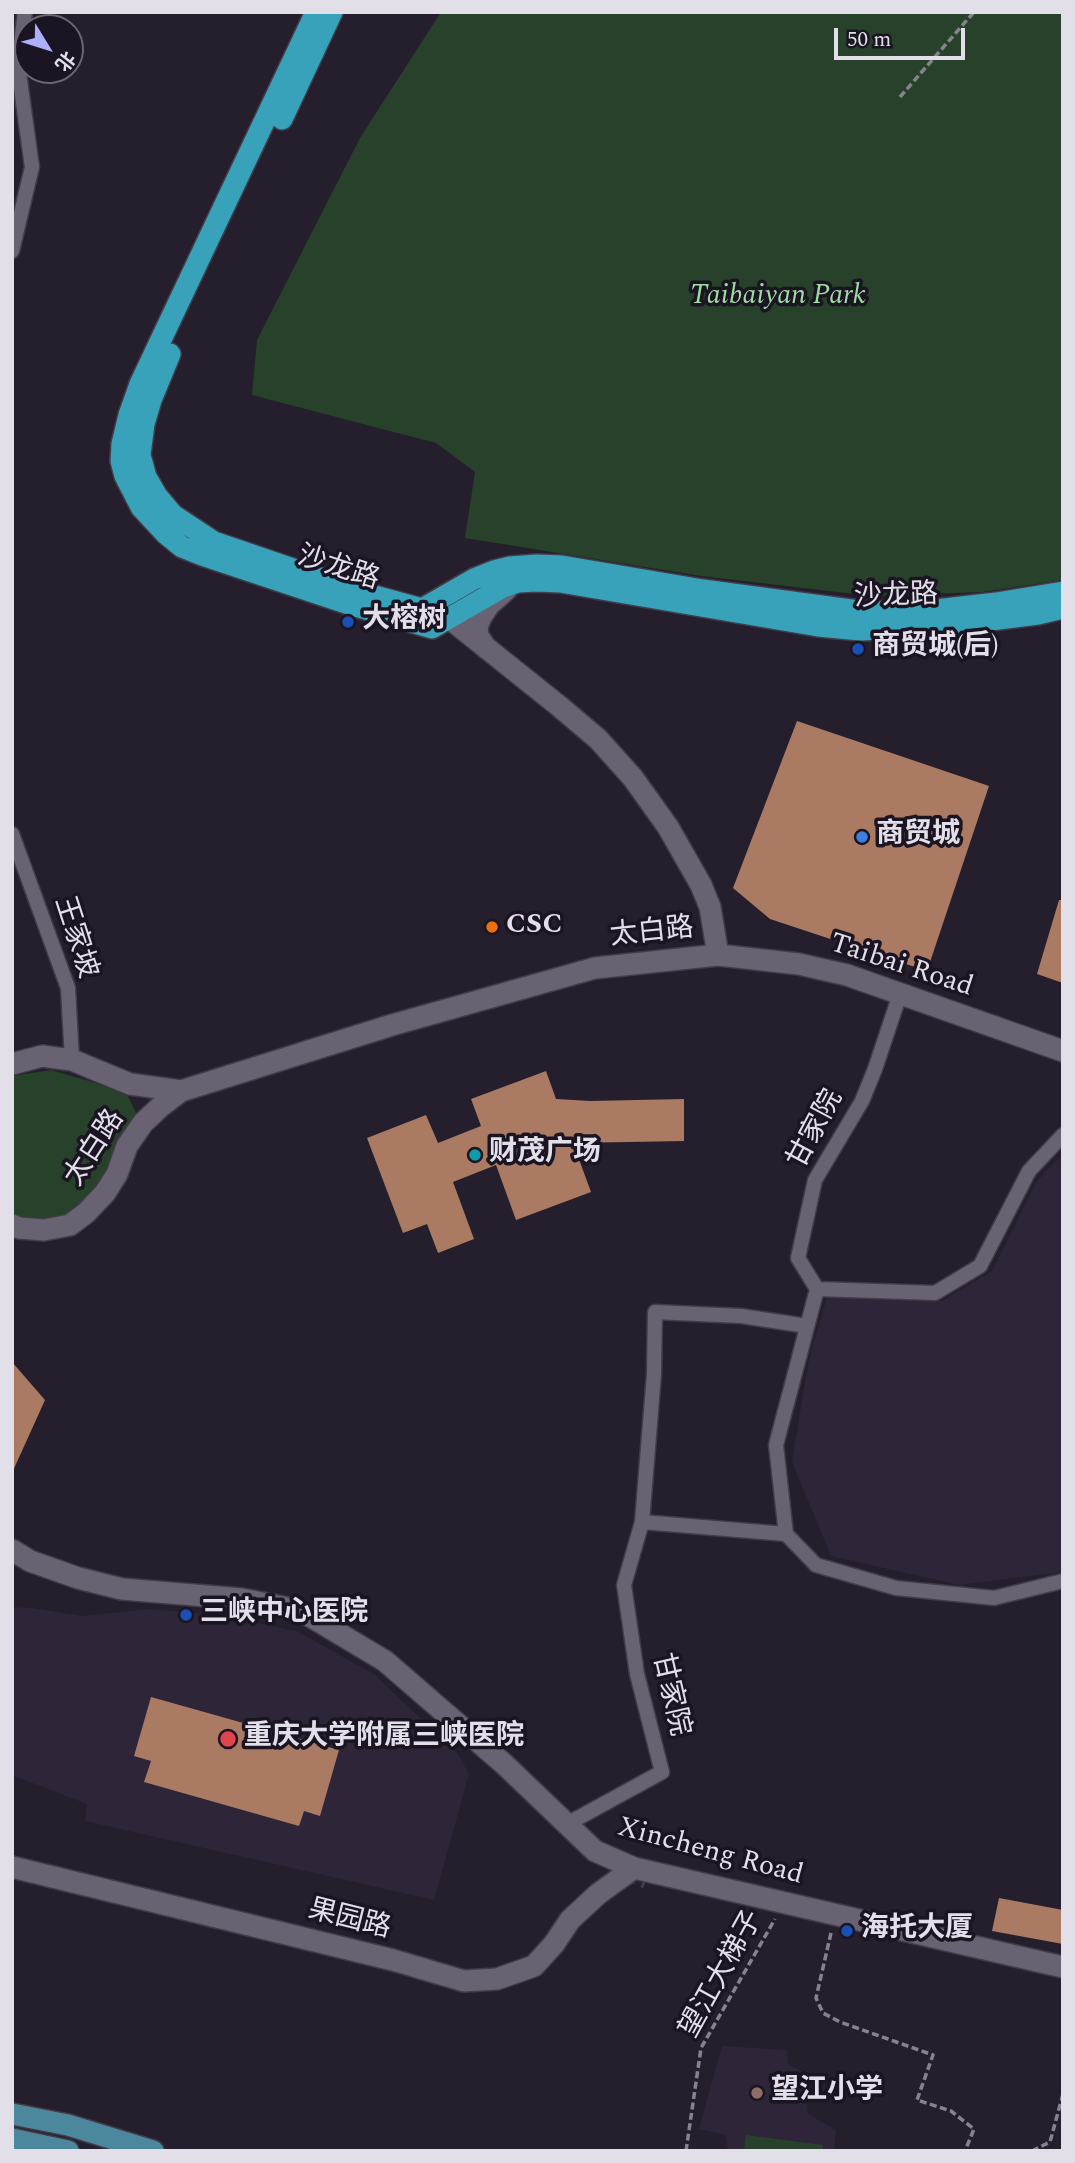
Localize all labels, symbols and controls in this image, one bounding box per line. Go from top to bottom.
north arrow [14,14,84,84]
scale bar [837,14,968,58]
text: 50 m [847,24,891,56]
text: 北 [47,45,82,77]
park label: Taibaiyan Park [690,281,866,315]
street label: 沙龙路 [293,541,383,599]
street label: 沙龙路 [853,580,939,616]
place label: 大榕树 [362,605,446,639]
marker: 大榕树 [340,614,356,630]
place label: 商贸城(后) [872,632,999,666]
marker: 商贸城(后) [850,641,866,657]
place label: 商贸城 [876,820,960,854]
marker: 商贸城 [854,829,870,845]
street label: 王家坡 [45,893,103,983]
place label: CSC [506,910,562,944]
street label: 太白路 [608,913,696,955]
marker: CSC [484,919,500,935]
street label: Taibai Road [825,928,977,1006]
street label: 甘家院 [782,1085,852,1175]
street label: 太白路 [59,1105,133,1193]
place label: 财茂广场 [489,1138,601,1172]
marker: 财茂广场 [467,1147,483,1163]
place label: 三峡中心医院 [200,1598,368,1632]
marker: 三峡中心医院 [178,1607,194,1623]
street label: 甘家院 [643,1650,695,1740]
place label: 重庆大学附属三峡医院 [244,1722,524,1756]
marker: 重庆大学附属三峡医院 [218,1729,238,1749]
street label: Xincheng Road [614,1812,806,1894]
street label: 果园路 [304,1895,394,1947]
street label: 望江大梯子 [674,1906,772,2044]
place label: 海托大厦 [861,1914,973,1948]
marker: 海托大厦 [839,1923,855,1939]
place label: 望江小学 [771,2076,883,2110]
marker: 望江小学 [749,2085,765,2101]

